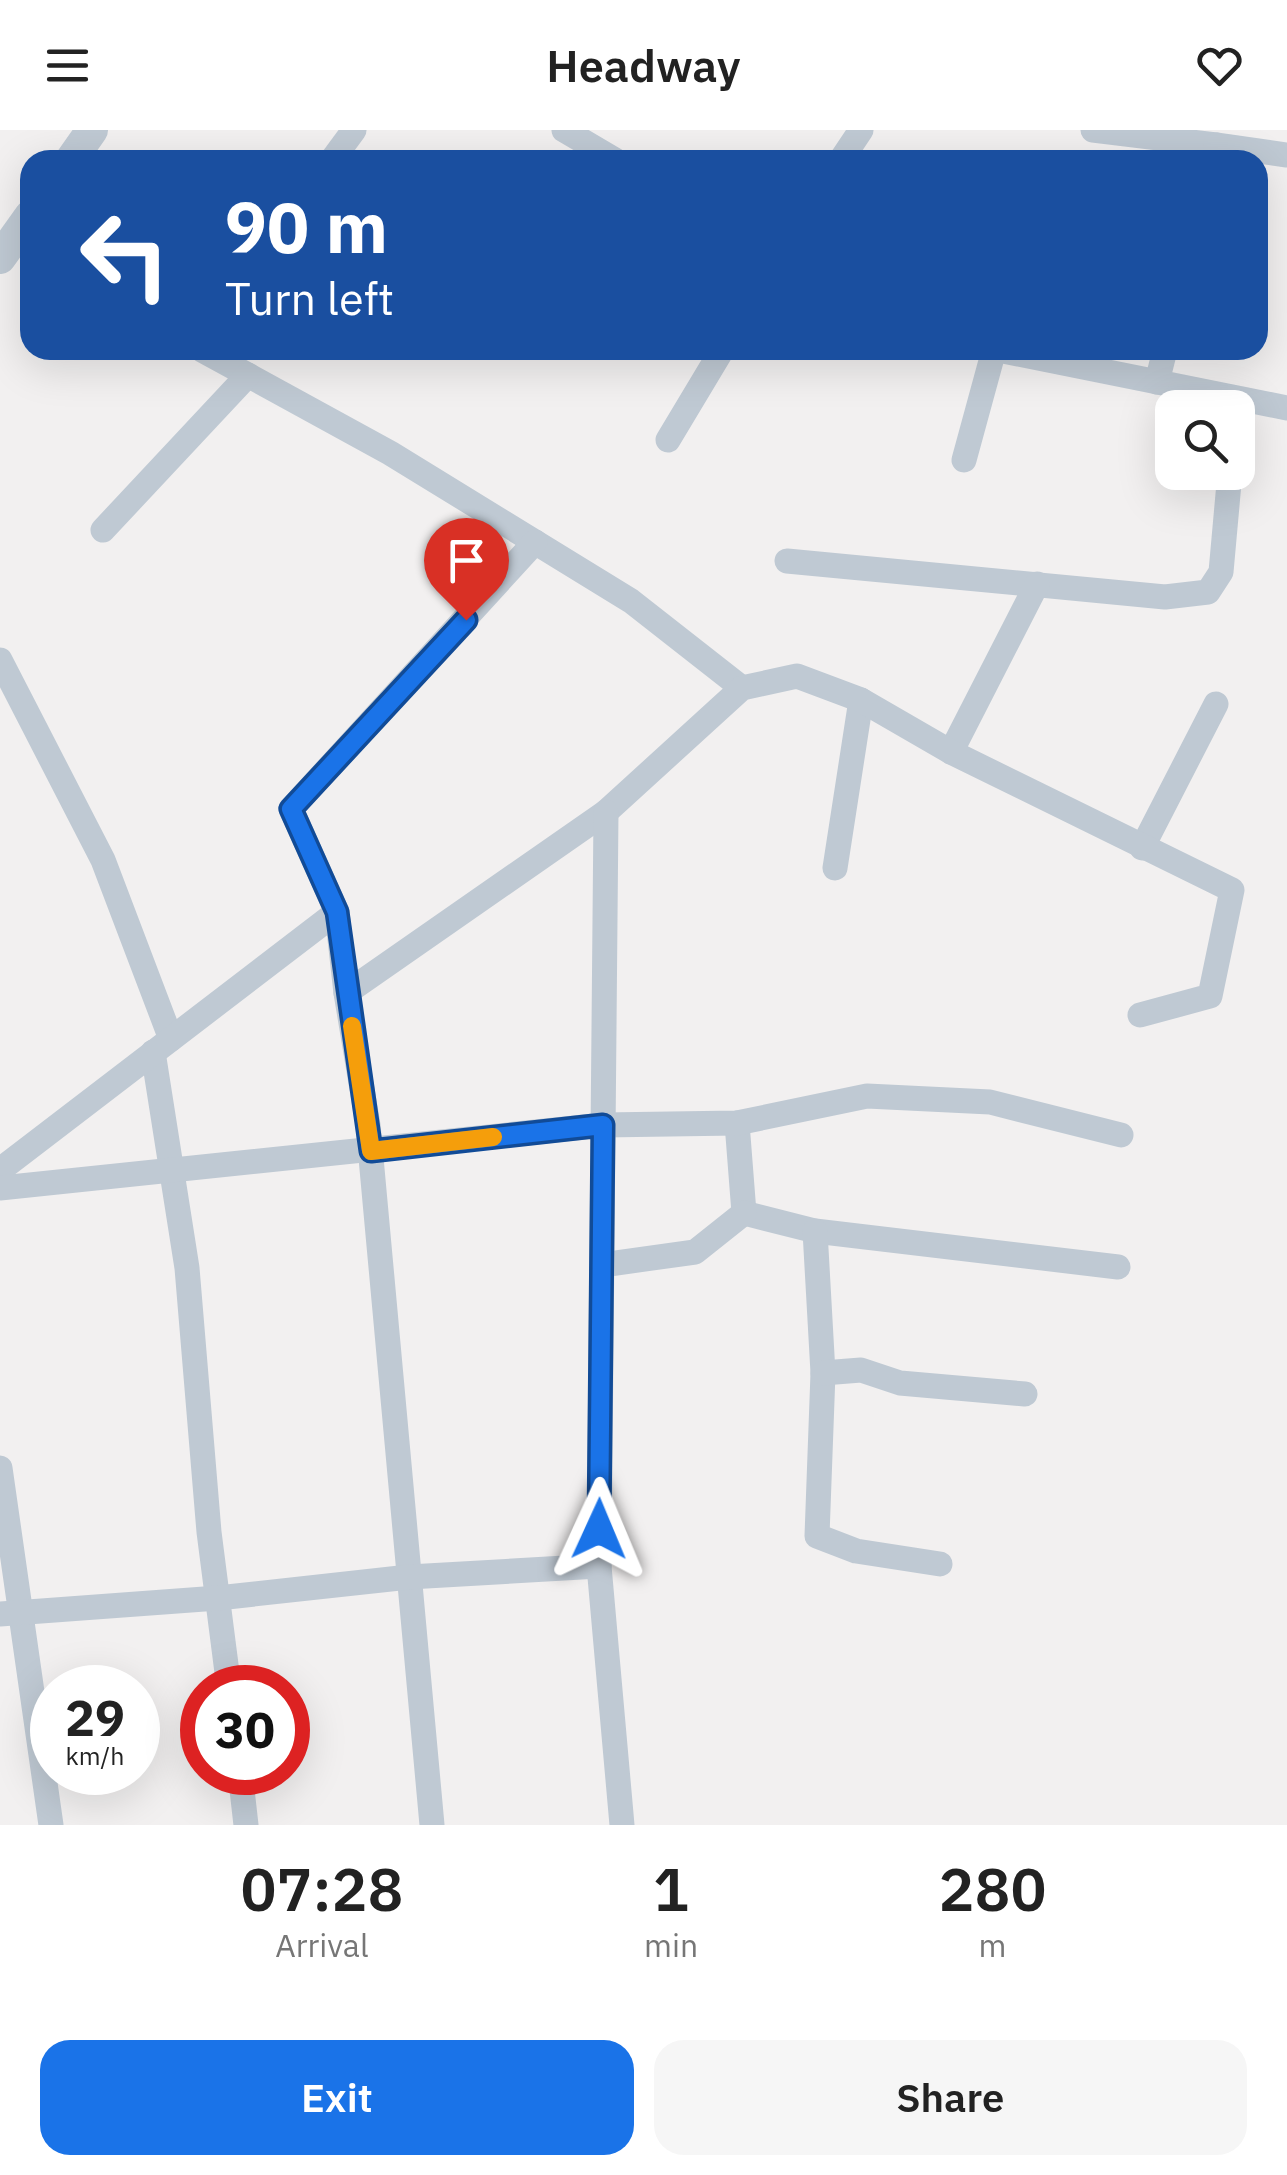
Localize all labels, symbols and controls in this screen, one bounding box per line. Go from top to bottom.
text: Headway [546,36,741,94]
icon: menu [40,38,95,93]
icon: heart [1192,38,1247,93]
text: 90 m [225,181,388,272]
icon: left [60,190,190,320]
text: Turn left [225,269,394,327]
map controls [1155,390,1255,490]
button: search [1155,390,1255,490]
pin [424,518,509,621]
icon: arrive [439,533,494,588]
position arrow [547,1477,651,1581]
speed limit sign: 30 [180,1665,310,1795]
text: 29 [65,1685,125,1750]
text: km/h [66,1739,124,1772]
text: 07:28 [240,1849,404,1928]
text: 1 [653,1849,689,1928]
text: 280 [939,1849,1047,1928]
text: Arrival [275,1924,369,1966]
text: min [644,1924,698,1966]
text: m [979,1924,1007,1966]
button: Exit [40,2040,634,2155]
button: Share [654,2040,1247,2155]

